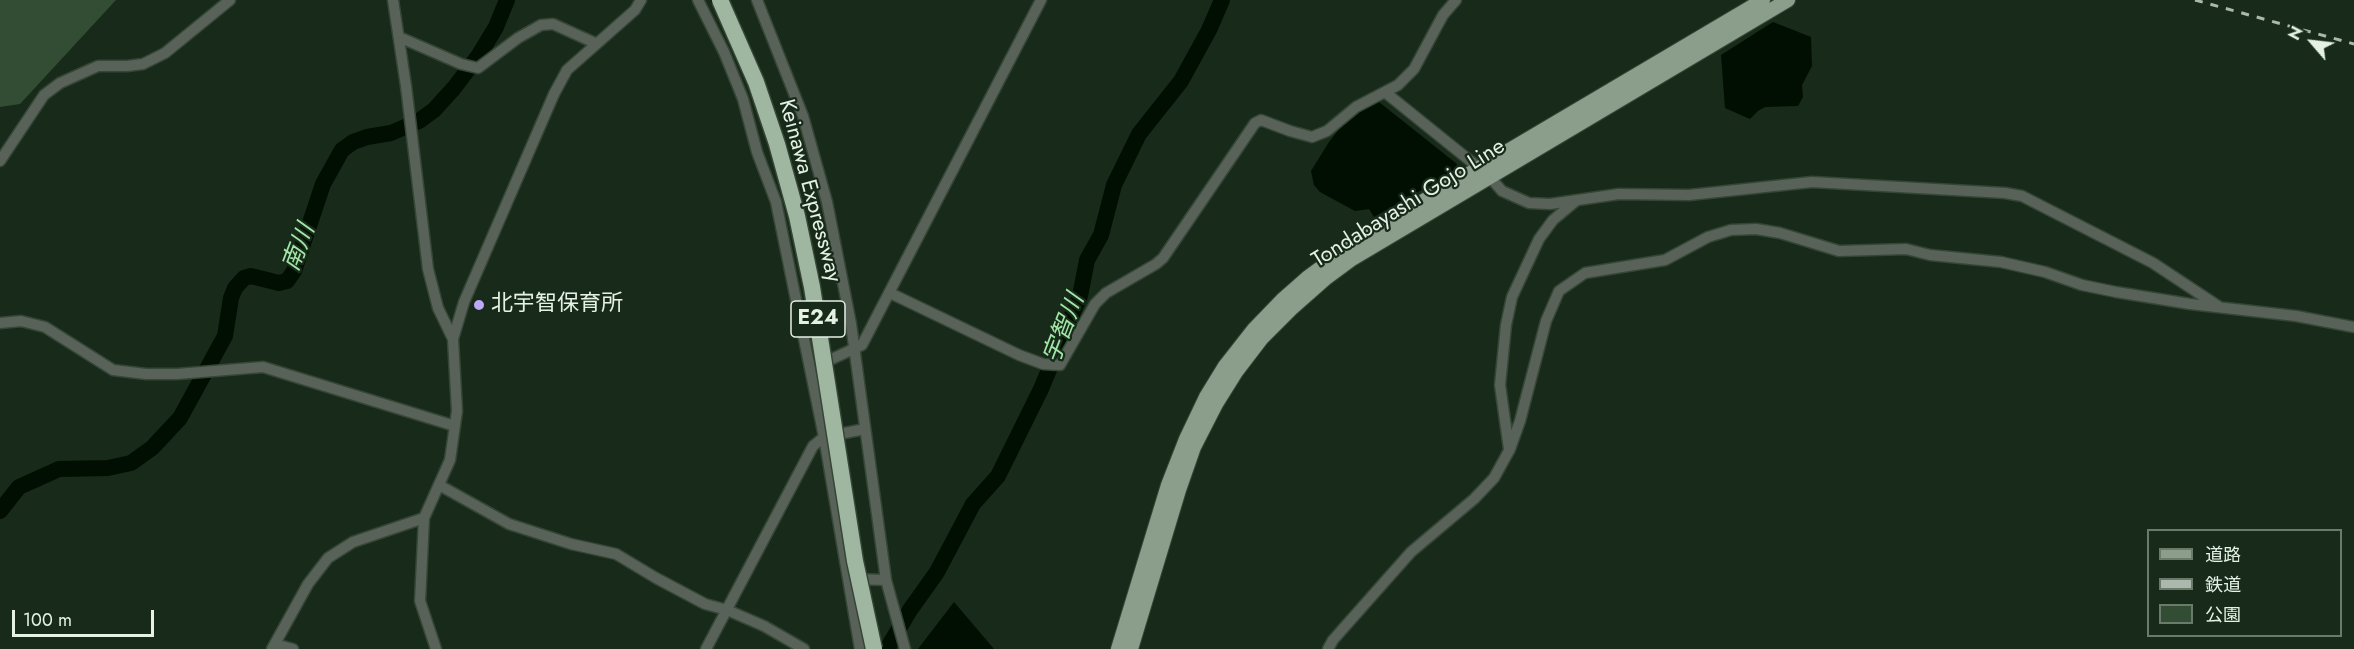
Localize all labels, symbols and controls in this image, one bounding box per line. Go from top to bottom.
north arrow [2282,12,2342,72]
text: N [2283,22,2309,44]
street label: Keinawa Expressway [772,97,846,285]
street label: Tondabayashi Gojo Line [1308,134,1510,274]
water label: 南川 [278,220,322,276]
water label: 宇智川 [1039,290,1091,368]
place label: 北宇智保育所 [491,292,623,318]
marker: 北宇智保育所 [472,298,486,312]
road number: E24 [791,301,845,337]
legend [2147,529,2342,637]
text: 道路 [2205,542,2241,568]
text: 鉄道 [2205,572,2241,598]
scale bar [15,598,158,636]
text: 公園 [2205,602,2241,628]
text: 100 m [23,607,72,633]

